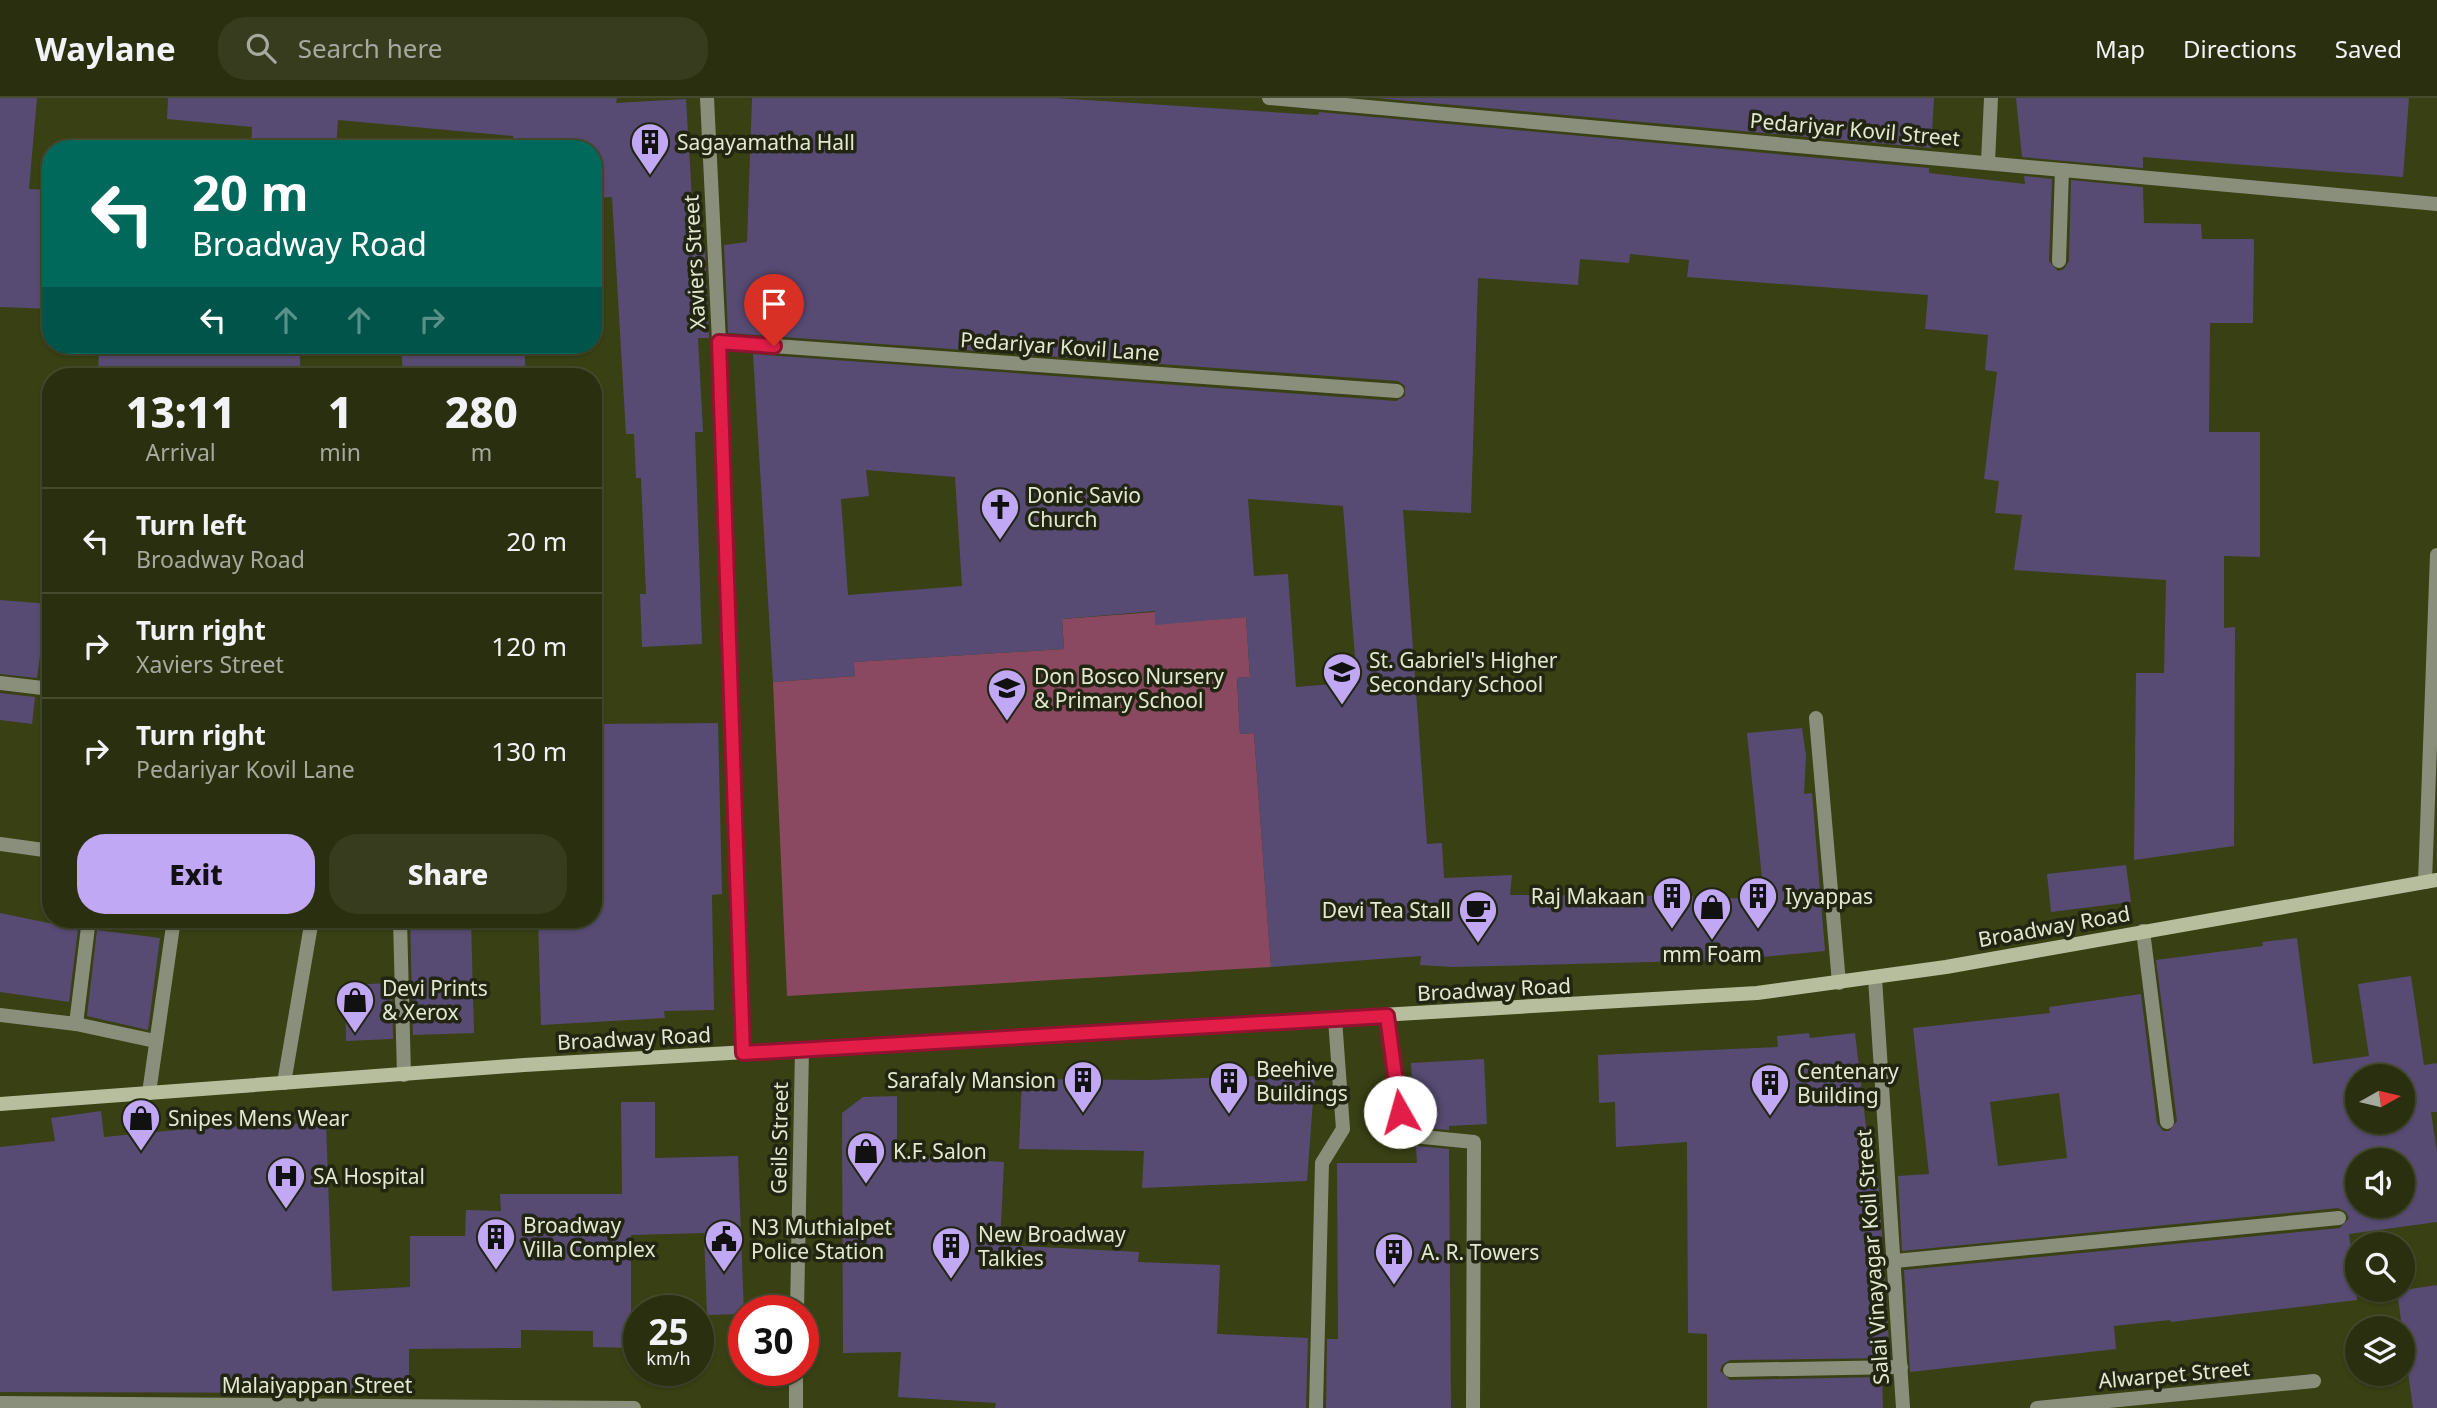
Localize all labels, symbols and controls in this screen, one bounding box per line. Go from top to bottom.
search box [218,17,708,80]
text: Waylane [35,26,176,71]
icon: search [242,29,280,67]
text: Search here [298,30,442,66]
text: Map [2095,32,2145,65]
text: Directions [2183,32,2297,65]
text: Saved [2335,32,2402,65]
street label: Pedariyar Kovil Street [1749,106,1962,152]
building icon: Sagayamatha Hall [629,121,671,176]
place label: Sagayamatha Hall [677,128,855,156]
text: 20 m [192,159,309,225]
icon: left [77,168,168,259]
street label: Xaviers Street [676,194,712,330]
text: Broadway Road [192,222,427,265]
pin [744,274,804,346]
icon: arrive [755,285,793,323]
icon: left [194,301,232,339]
icon: ahead [267,301,305,339]
icon: ahead [340,301,378,339]
icon: right [413,301,451,339]
street label: Pedariyar Kovil Lane [959,325,1161,367]
text: 13:11 [126,383,235,440]
text: 1 [328,383,352,440]
text: 280 [445,383,518,440]
text: Arrival [146,436,216,468]
text: min [319,436,361,468]
text: m [471,436,492,468]
place label: Donic Savio Church [1027,481,1141,533]
church icon: Donic Savio Church [979,486,1021,541]
text: Turn left [136,507,247,543]
icon: left [77,522,115,560]
text: 20 m [506,523,567,559]
text: Broadway Road [136,543,305,575]
text: Turn right [136,612,266,648]
icon: right [77,627,115,665]
text: 120 m [491,628,567,664]
place label: St. Gabriel's Higher Secondary School [1369,646,1558,698]
text: Xaviers Street [136,648,284,680]
school or university icon: St. Gabriel's Higher Secondary School [1321,651,1363,706]
place label: Don Bosco Nursery & Primary School [1034,662,1224,714]
school or university icon: Don Bosco Nursery & Primary School [986,667,1028,722]
text: Turn right [136,717,266,753]
icon: right [77,732,115,770]
text: 130 m [491,733,567,769]
text: Pedariyar Kovil Lane [136,753,355,785]
button: Exit [77,834,315,914]
button: Share [329,834,567,914]
building icon: Raj Makaan [1651,875,1693,930]
building icon: Iyyappas [1737,875,1779,930]
place label: Raj Makaan [1531,882,1645,910]
place label: Iyyappas [1785,882,1873,910]
shop icon: mm Foam [1691,886,1733,941]
cafe icon: Devi Tea Stall [1457,889,1499,944]
place label: Devi Tea Stall [1322,896,1451,924]
street label: Broadway Road [1976,899,2132,953]
place label: mm Foam [1662,940,1762,968]
street label: Broadway Road [1416,971,1572,1007]
place label: Devi Prints & Xerox [382,974,488,1026]
shop icon: Devi Prints & Xerox [334,979,376,1034]
street label: Broadway Road [556,1020,712,1056]
place label: Beehive Buildings [1256,1055,1348,1107]
place label: Centenary Building [1797,1057,1899,1109]
building icon: Sarafaly Mansion [1062,1059,1104,1114]
building icon: Beehive Buildings [1208,1060,1250,1115]
building icon: Centenary Building [1749,1062,1791,1117]
north arrow [2345,1064,2415,1134]
map controls [2345,1064,2415,1386]
place label: Sarafaly Mansion [887,1066,1056,1094]
position arrow [1363,1075,1437,1149]
street label: Geils Street [764,1081,794,1194]
shop icon: Snipes Mens Wear [120,1097,162,1152]
place label: Snipes Mens Wear [168,1104,349,1132]
street label: Salai Vinayagar Koil Street [1849,1128,1895,1386]
shop icon: K.F. Salon [845,1130,887,1185]
place label: K.F. Salon [893,1137,987,1165]
button: sound [2345,1148,2415,1218]
hospital icon: SA Hospital [265,1155,307,1210]
place label: SA Hospital [313,1162,425,1190]
place label: Broadway Villa Complex [523,1211,656,1263]
place label: N3 Muthialpet Police Station [751,1213,892,1265]
building icon: Broadway Villa Complex [475,1216,517,1271]
public building icon: N3 Muthialpet Police Station [703,1218,745,1273]
place label: New Broadway Talkies [978,1220,1126,1272]
building icon: New Broadway Talkies [930,1225,972,1280]
building icon: A. R. Towers [1373,1231,1415,1286]
button: search [2345,1232,2415,1302]
place label: A. R. Towers [1421,1238,1539,1266]
speed limit sign: 30 [728,1295,819,1386]
text: 25 [648,1308,689,1355]
button: layers [2345,1316,2415,1386]
text: km/h [646,1346,691,1370]
street label: Alwarpet Street [2097,1353,2251,1395]
street label: Malaiyappan Street [222,1371,413,1399]

